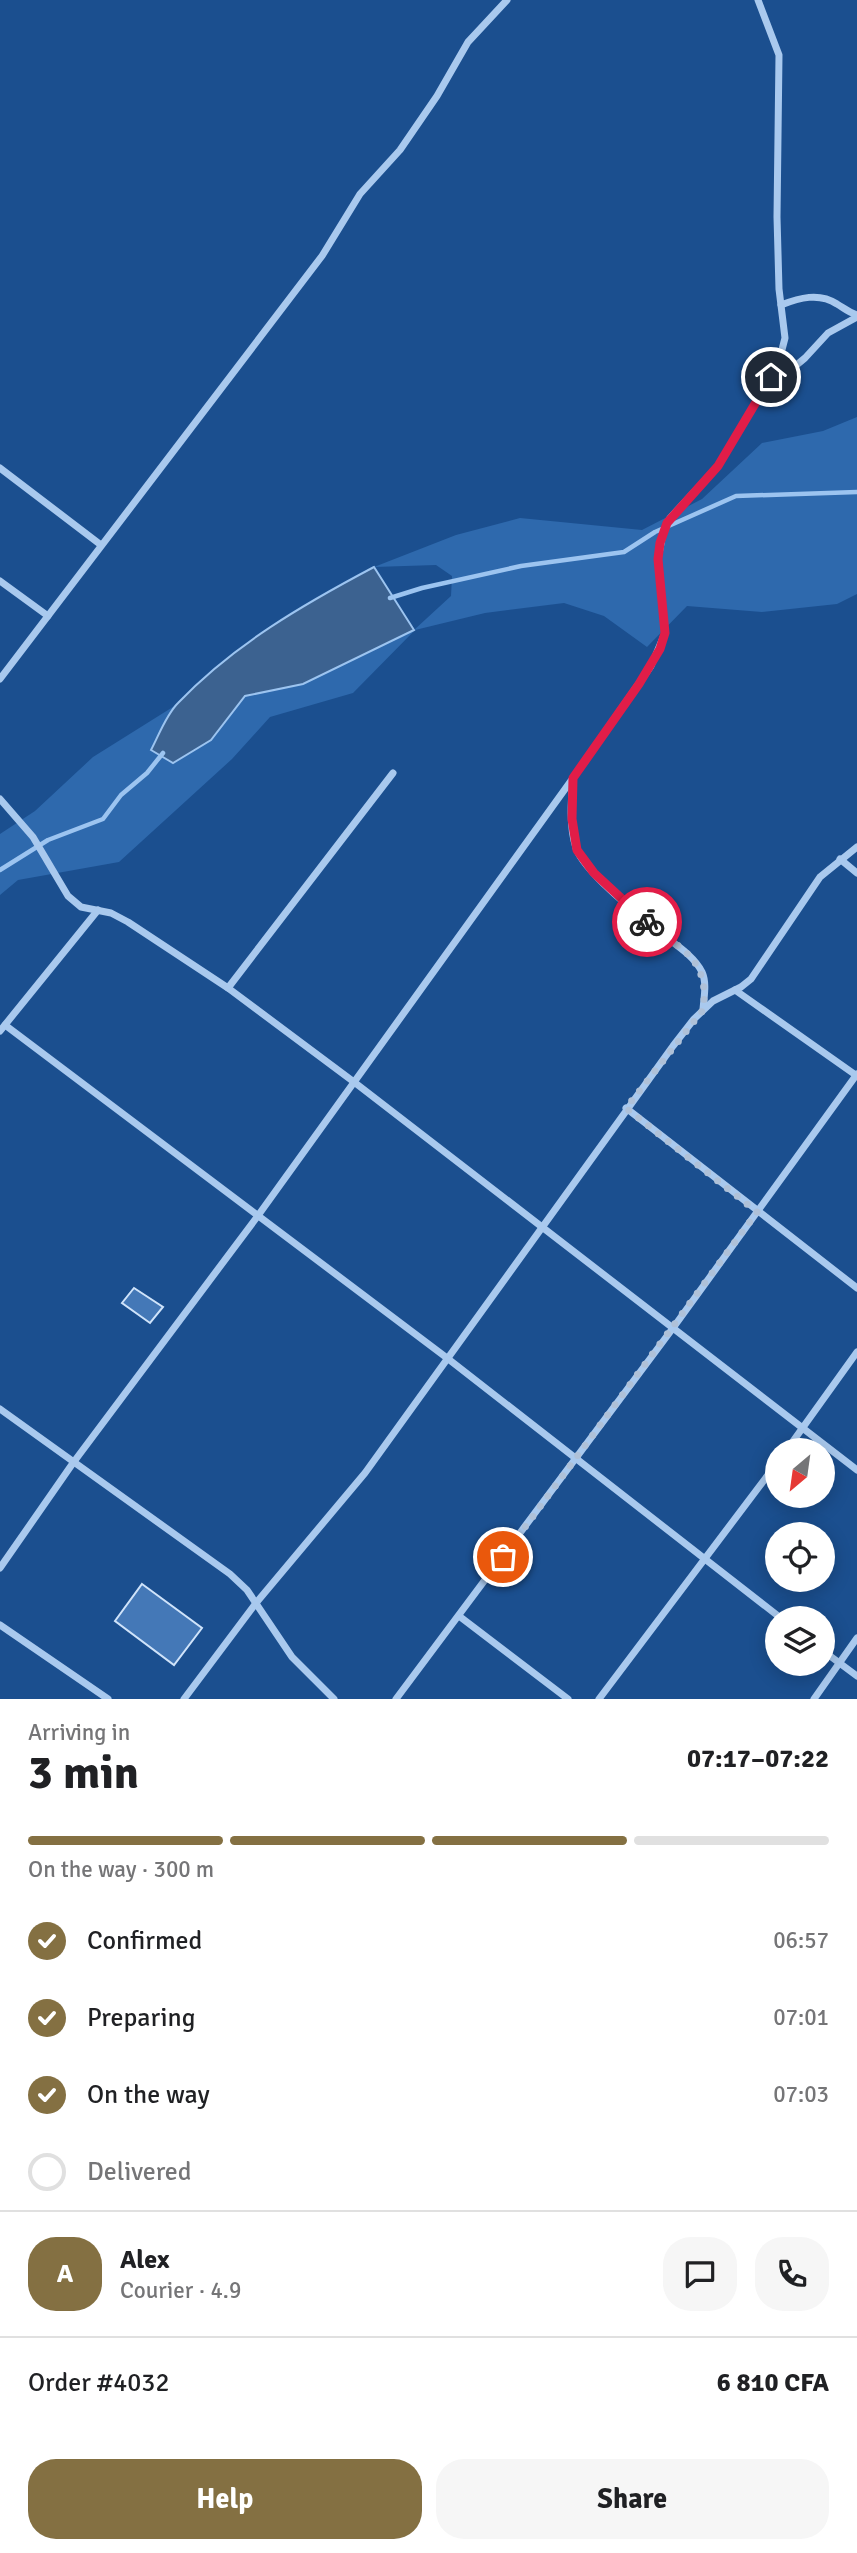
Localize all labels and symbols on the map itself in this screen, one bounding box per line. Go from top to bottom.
pin [741,347,801,407]
courier [612,887,682,957]
north arrow [765,1438,835,1508]
pin [473,1527,533,1587]

